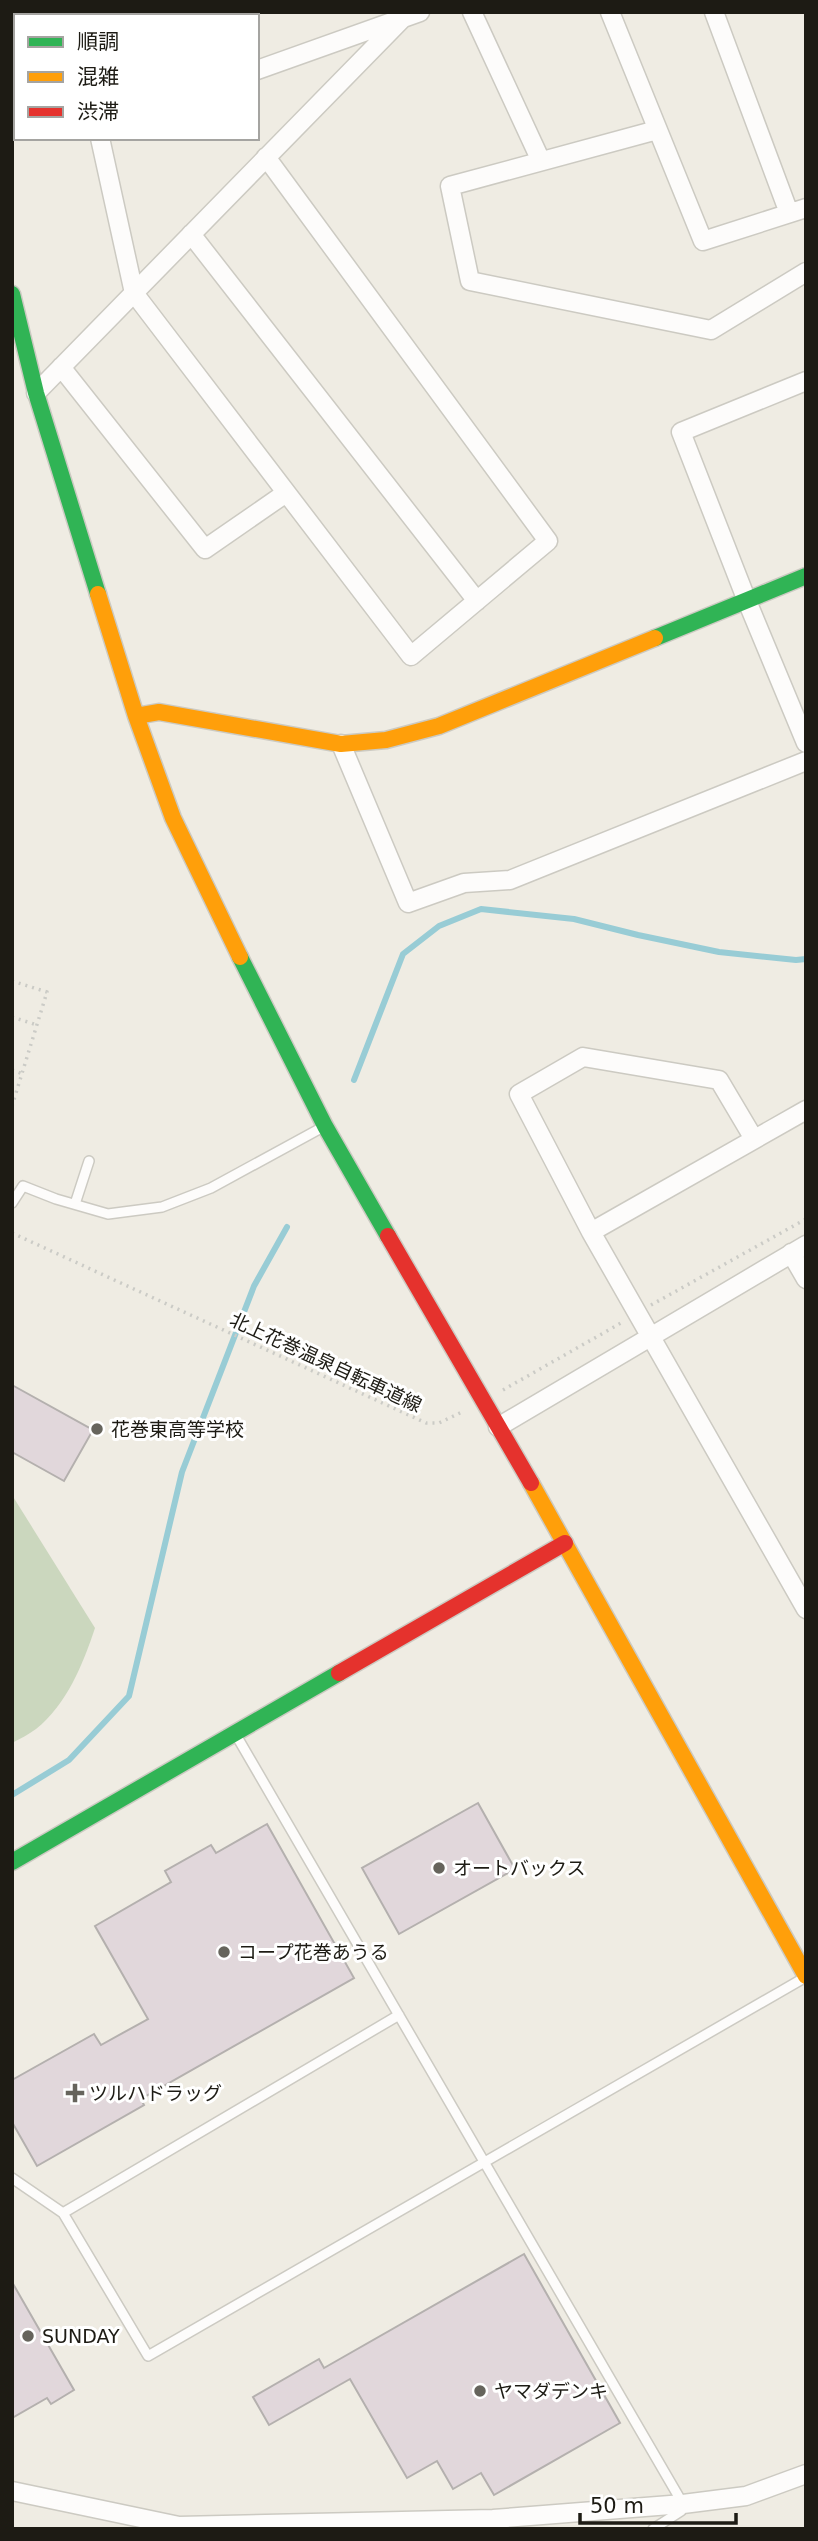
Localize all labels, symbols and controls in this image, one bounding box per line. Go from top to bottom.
legend [14,14,259,140]
text: 順調 [77,30,119,54]
text: 混雑 [77,65,119,89]
text: 渋滞 [77,100,119,124]
street label: 北上花巻温泉自転車道線 [227,1308,425,1416]
place label: 花巻東高等学校 [111,1418,244,1440]
marker: 花巻東高等学校 [89,1421,105,1437]
place label: オートバックス [453,1857,585,1879]
marker: オートバックス [431,1860,447,1876]
place label: コープ花巻あうる [238,1941,389,1963]
marker: コープ花巻あうる [216,1944,232,1960]
place label: ツルハドラッグ [89,2082,222,2104]
marker: ツルハドラッグ [67,2085,83,2101]
place label: SUNDAY [42,2325,120,2347]
marker: SUNDAY [20,2328,36,2344]
place label: ヤマダデンキ [494,2380,608,2402]
marker: ヤマダデンキ [472,2383,488,2399]
scale bar [580,2482,736,2526]
text: 50 m [590,2494,644,2518]

